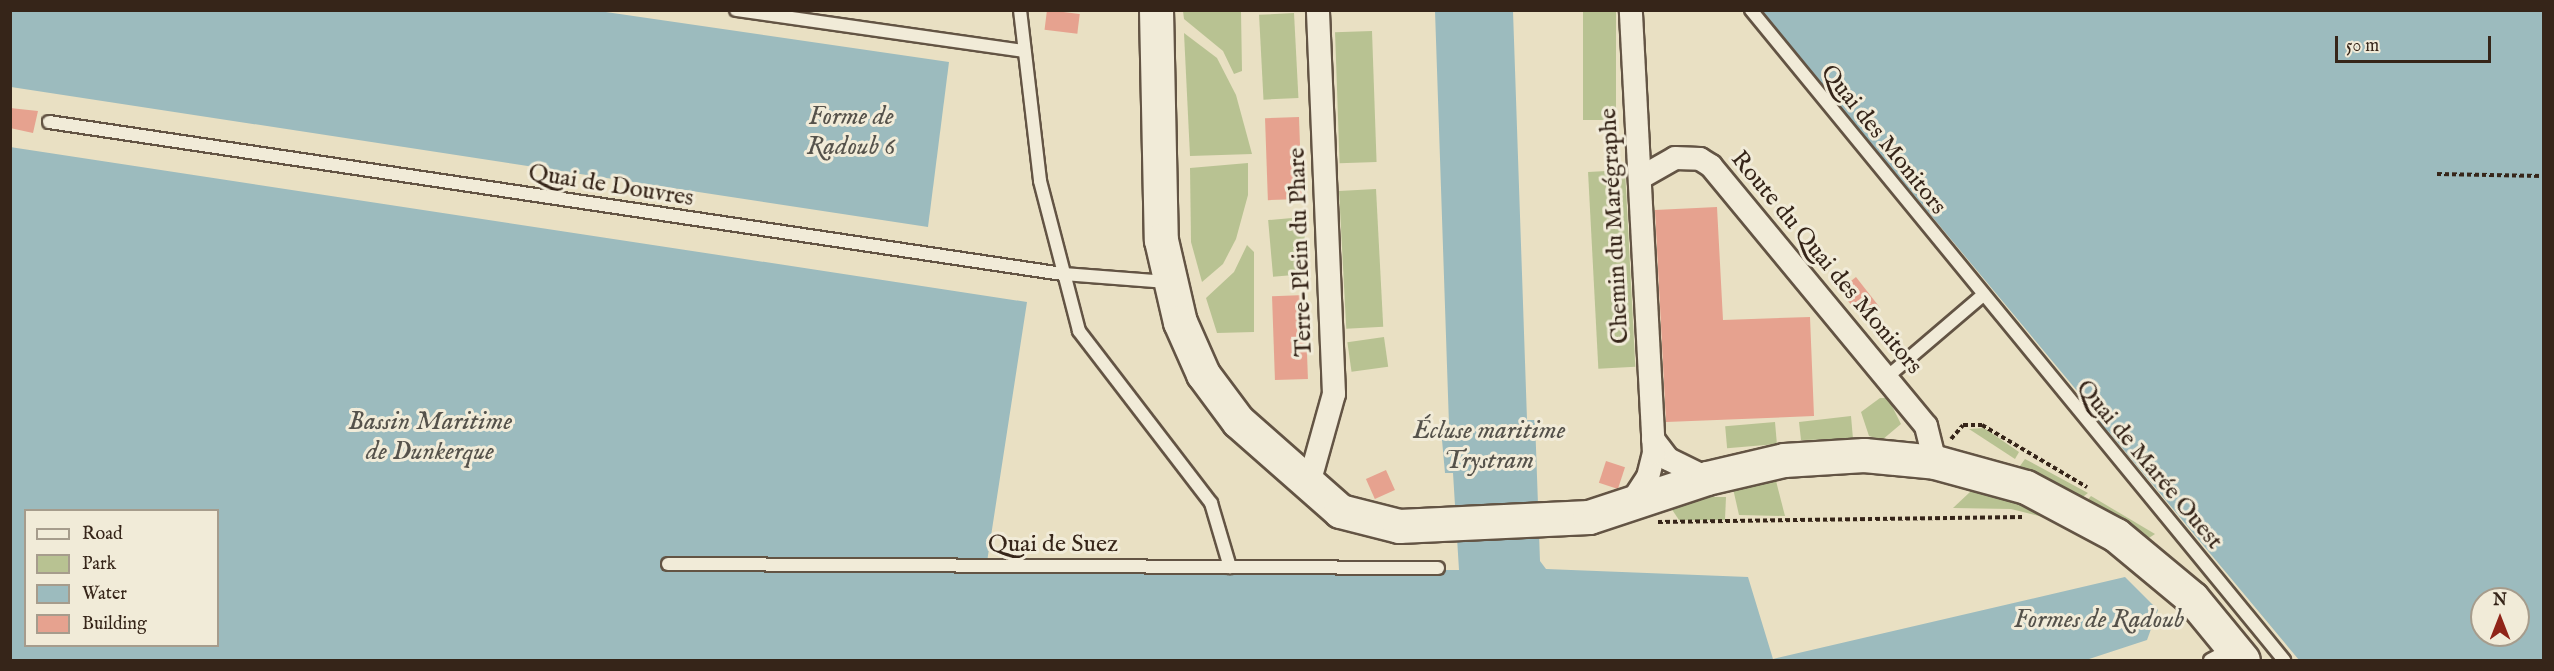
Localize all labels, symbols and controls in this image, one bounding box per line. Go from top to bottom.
scale bar [2338,24,2494,62]
text: 50 m [2346,35,2379,58]
street label: Quai des Monitors [1814,59,1952,221]
water label: Forme de Radoub 6 [807,101,895,162]
street label: Chemin du Marégraphe [1594,107,1636,345]
street label: Route du Quai des Monitors [1724,145,1928,381]
street label: Terre-Plein du Phare [1283,147,1319,357]
street label: Quai de Douvres [526,159,696,213]
street label: Quai de Marée Ouest [2070,374,2228,556]
water label: Bassin Maritime de Dunkerque [348,406,512,467]
water label: Écluse maritime Trystram [1413,415,1565,476]
legend [24,509,219,647]
text: Road [82,523,123,546]
street label: Quai de Suez [988,531,1118,559]
text: Park [82,553,116,576]
text: Water [82,583,127,606]
north arrow [2470,587,2530,647]
text: N [2493,591,2507,611]
water label: Formes de Radoub [2014,604,2184,636]
text: Building [82,613,147,636]

